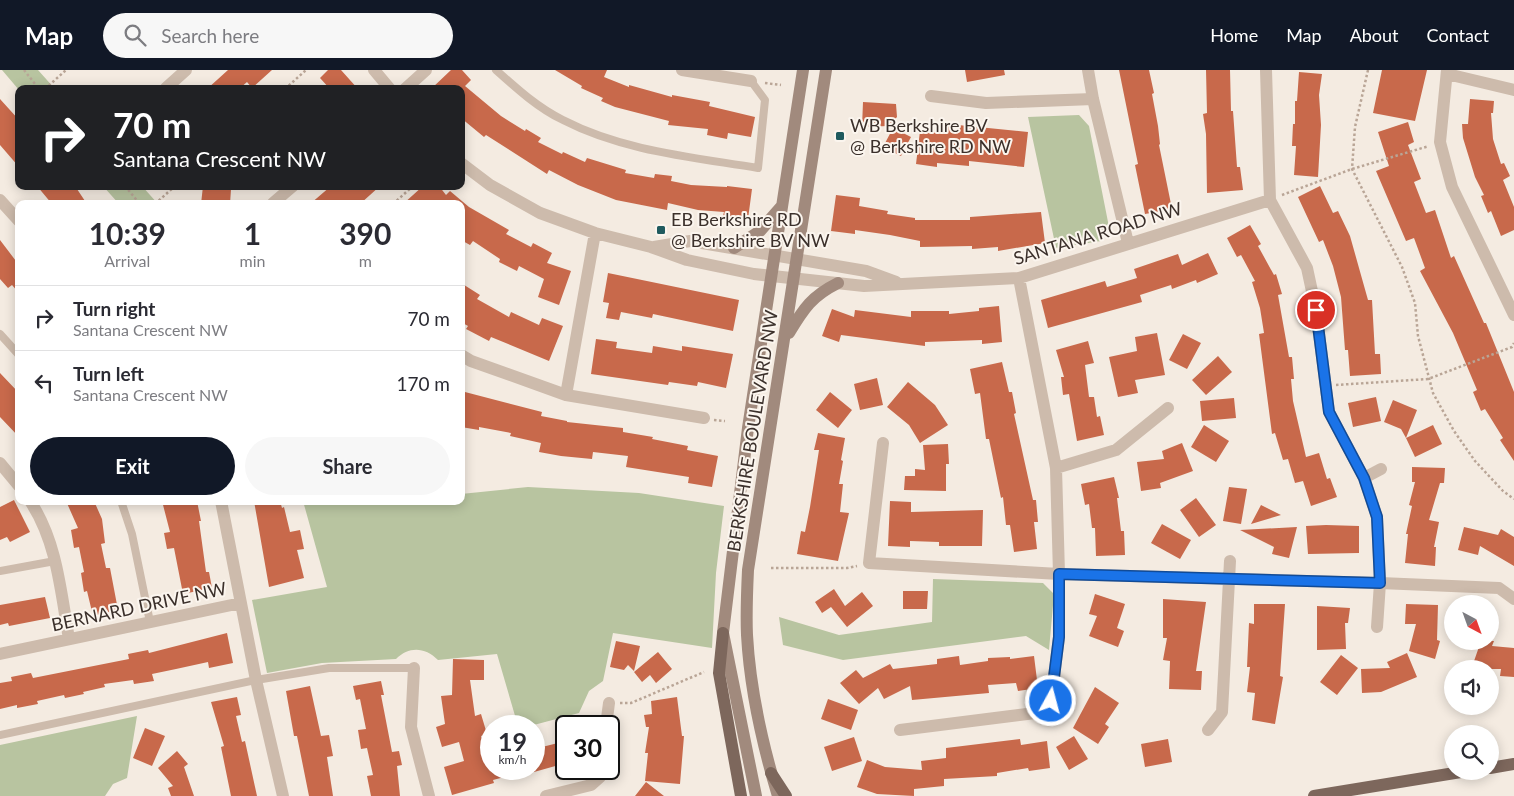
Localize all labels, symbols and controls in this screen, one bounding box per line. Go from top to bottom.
search box [103,13,453,58]
text: Map [25,21,73,50]
icon: search [121,21,149,49]
text: Search here [161,24,259,47]
text: Home [1210,24,1258,46]
text: Map [1286,24,1322,46]
text: About [1350,24,1399,46]
text: Contact [1427,24,1489,46]
text: 70 m [113,103,191,145]
icon: right [30,105,95,170]
place label: WB Berkshire BV @ Berkshire RD NW [850,114,1011,157]
marker: WB Berkshire BV @ Berkshire RD NW [834,130,846,142]
text: Santana Crescent NW [113,145,326,172]
street label: SANTANA ROAD NW [1011,197,1185,269]
place label: EB Berkshire RD @ Berkshire BV NW [671,208,830,251]
text: 10:39 [89,215,166,251]
text: 1 [244,215,261,251]
text: 390 [339,215,391,251]
marker: EB Berkshire RD @ Berkshire BV NW [655,224,667,236]
text: Arrival [104,251,150,270]
text: min [240,251,266,270]
text: m [359,251,372,270]
pin [1295,289,1337,331]
icon: arrive [1302,296,1330,324]
text: Turn right [73,297,155,320]
icon: right [30,304,58,332]
text: 70 m [407,307,450,330]
street label: BERKSHIRE BOULEVARD NW [722,308,782,553]
text: Santana Crescent NW [73,320,228,339]
text: Turn left [73,362,144,385]
icon: left [30,369,58,397]
text: 170 m [396,372,450,395]
text: Santana Crescent NW [73,385,228,404]
button: Exit [30,437,235,495]
button: Share [245,437,450,495]
street label: BERNARD DRIVE NW [49,577,229,635]
north arrow [1444,595,1499,650]
map controls [1444,595,1499,780]
button: sound [1444,660,1499,715]
position arrow [1024,674,1076,726]
speed limit sign: 30 [555,715,620,780]
button: search [1444,725,1499,780]
text: 19 [498,726,527,756]
text: km/h [498,752,527,767]

